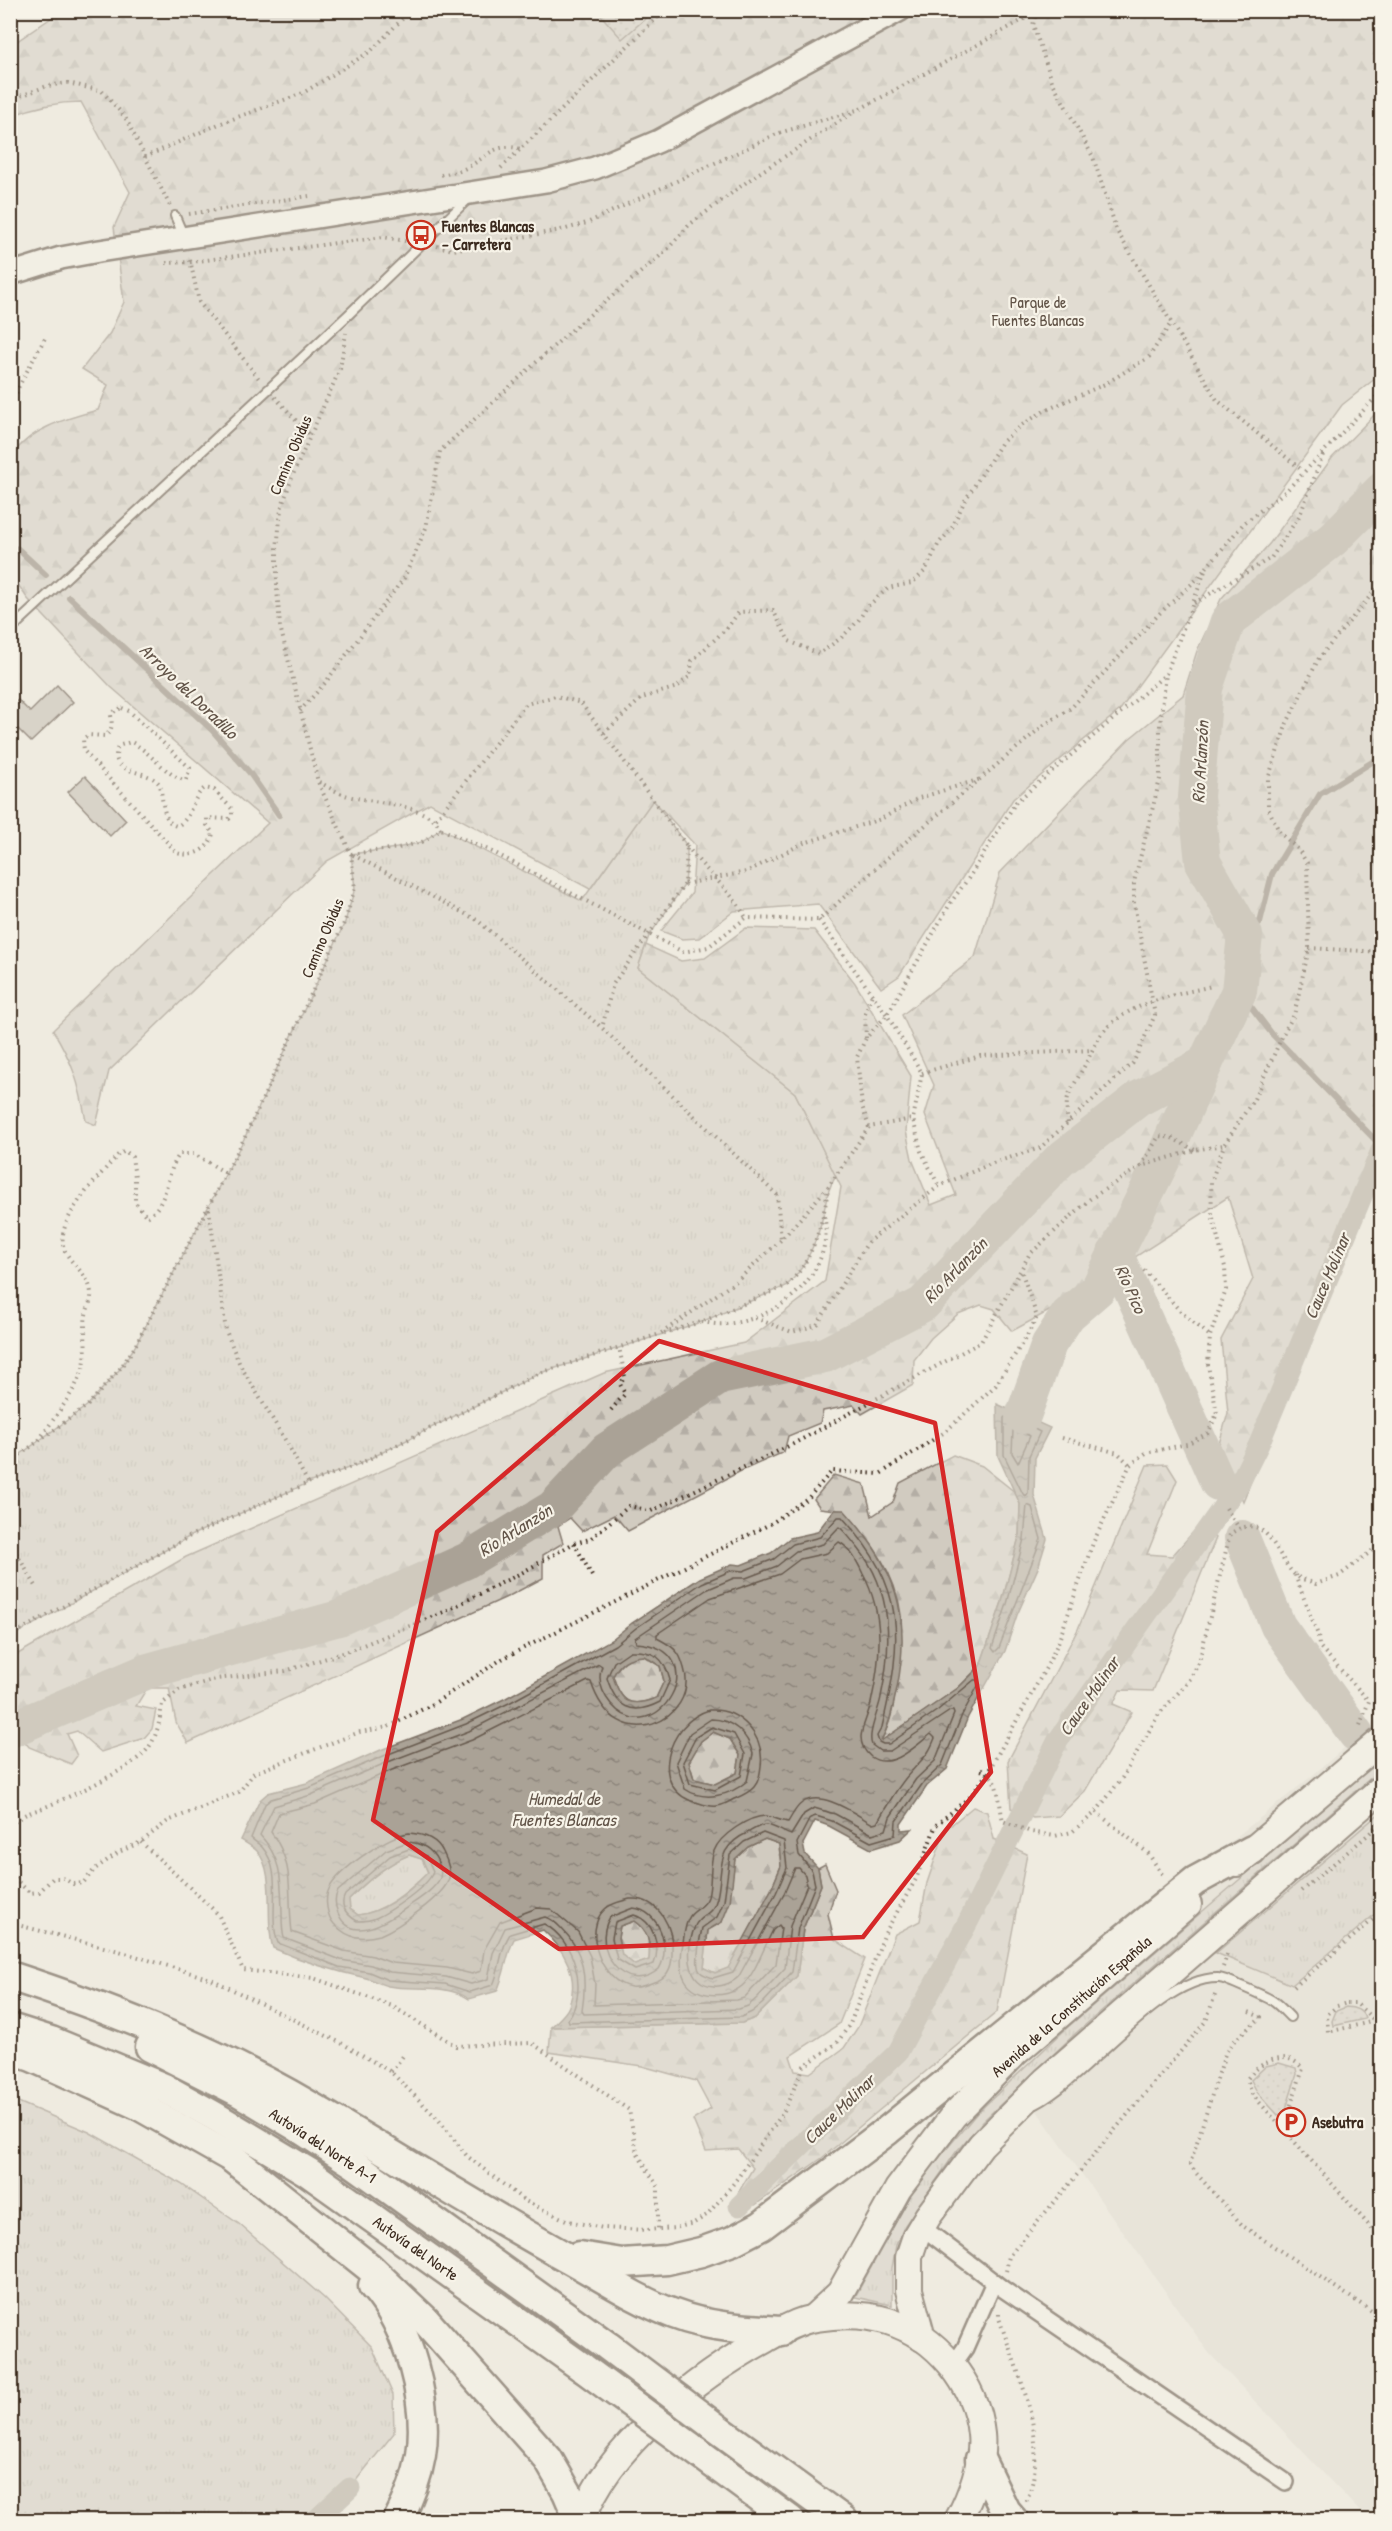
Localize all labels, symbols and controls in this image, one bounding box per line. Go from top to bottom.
place label: Fuentes Blancas – Carretera [441,215,535,255]
bus stop icon: Fuentes Blancas – Carretera [405,219,437,251]
park label: Parque de Fuentes Blancas [991,291,1084,331]
street label: Camino Obidus [263,412,317,498]
water label: Arroyo del Doradillo [134,638,245,746]
water label: Río Arlanzón [1185,718,1215,804]
street label: Camino Obidus [295,895,349,981]
water label: Cauce Molinar [1298,1227,1357,1323]
water label: Río Arlanzón [917,1230,994,1308]
water label: Río Pico [1109,1261,1153,1319]
water label: Río Arlanzón [473,1497,558,1562]
water label: Cauce Molinar [1053,1650,1127,1741]
water label: Humedal de Fuentes Blancas [512,1786,618,1832]
street label: Avenida de la Constitución Española [986,1930,1156,2082]
water label: Cauce Molinar [797,2067,882,2150]
street label: Autovía del Norte A-1 [265,2102,381,2188]
parking icon: Asebutra [1275,2106,1307,2138]
place label: Asebutra [1312,2111,1364,2133]
street label: Autovía del Norte [369,2210,464,2286]

